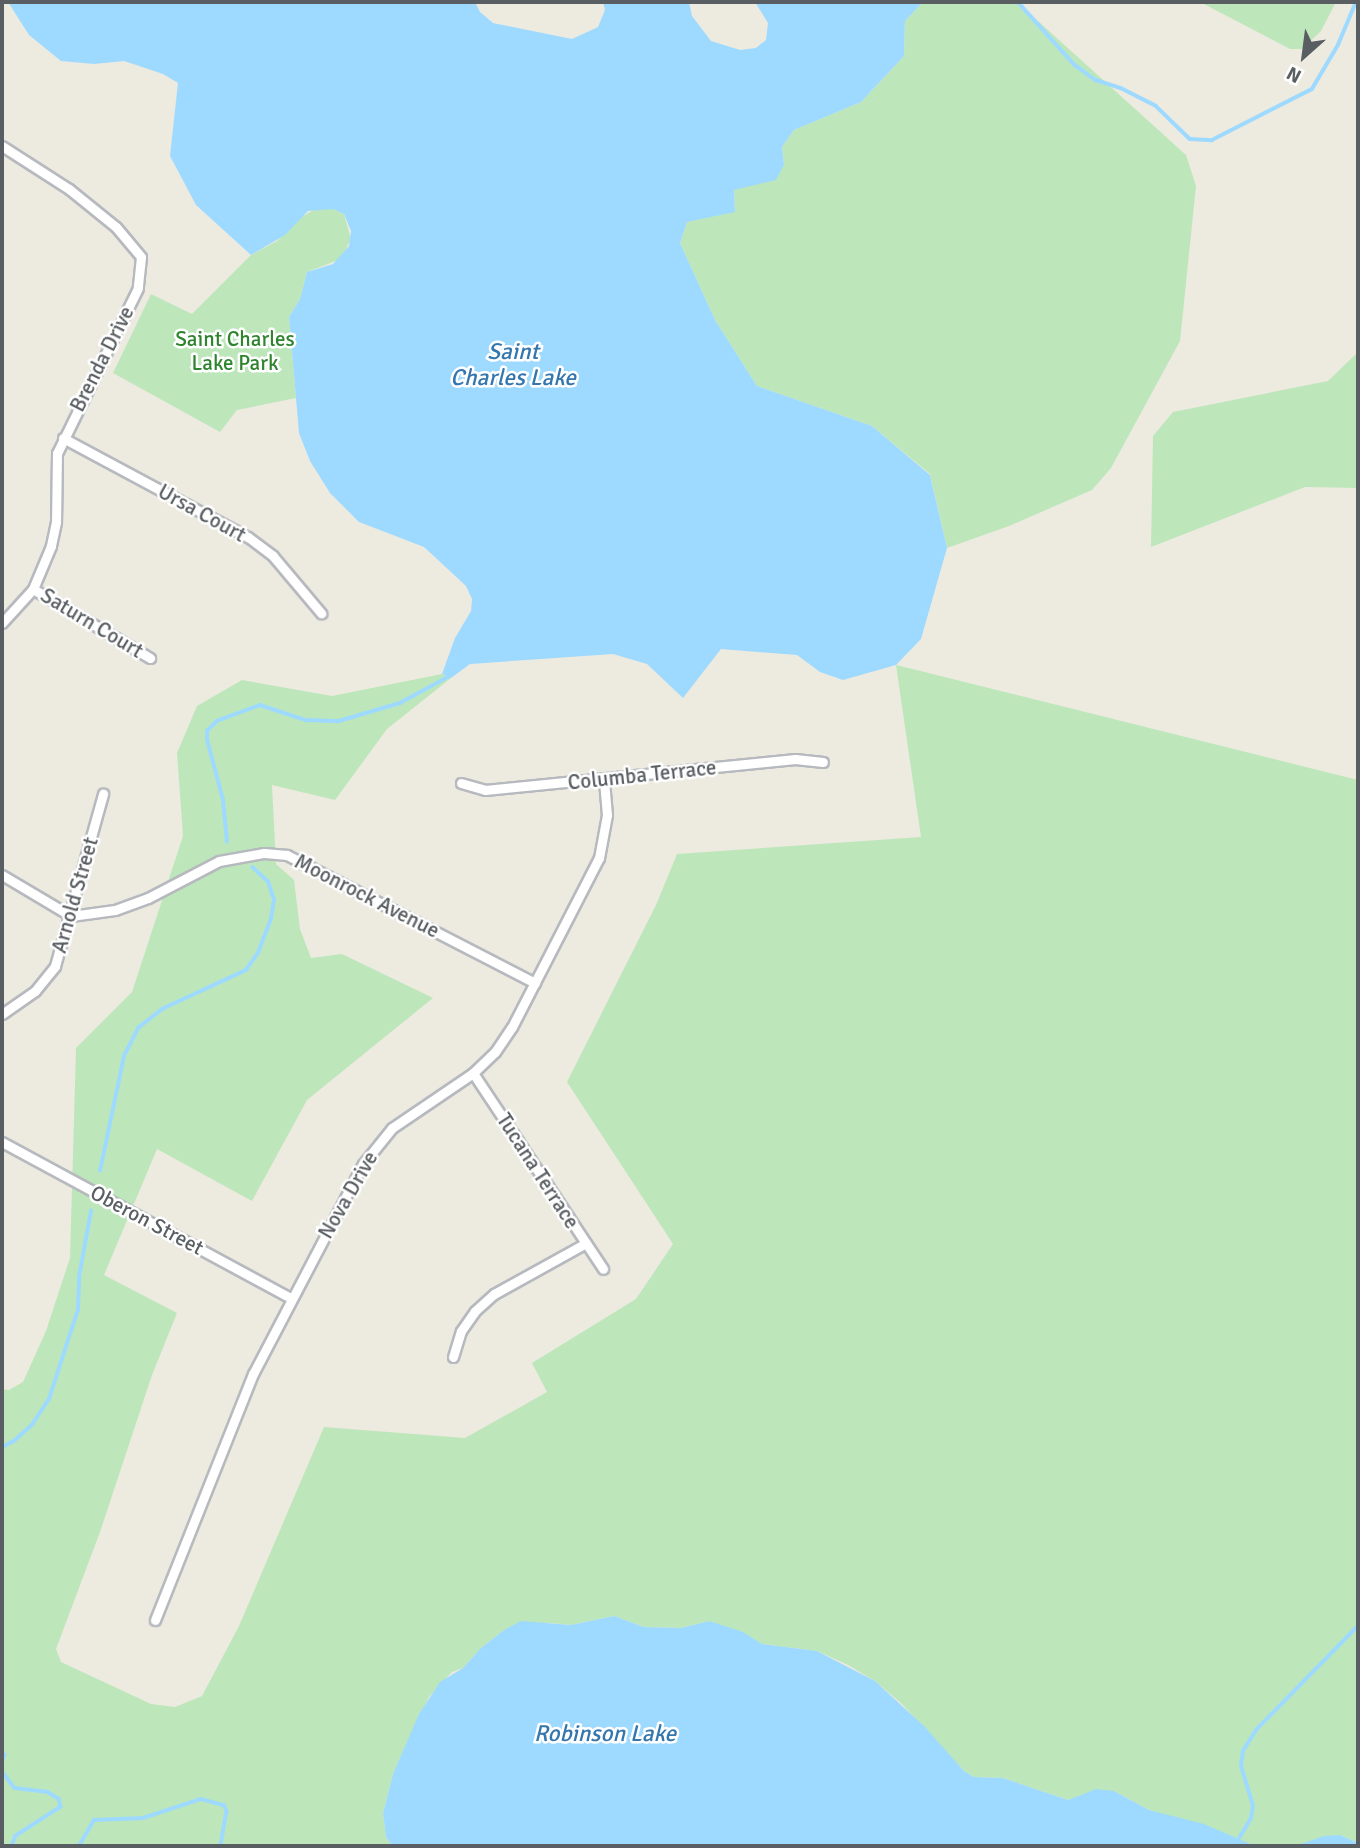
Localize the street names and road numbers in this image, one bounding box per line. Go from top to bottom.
street label: Brenda Drive [65,302,139,416]
street label: Ursa Court [154,479,250,547]
street label: Saturn Court [36,583,148,663]
street label: Columba Terrace [566,755,718,795]
street label: Arnold Street [46,834,104,956]
street label: Moonrock Avenue [290,849,444,943]
street label: Tucana Terrace [491,1109,585,1233]
street label: Nova Drive [313,1147,383,1243]
street label: Oberon Street [86,1180,208,1260]

